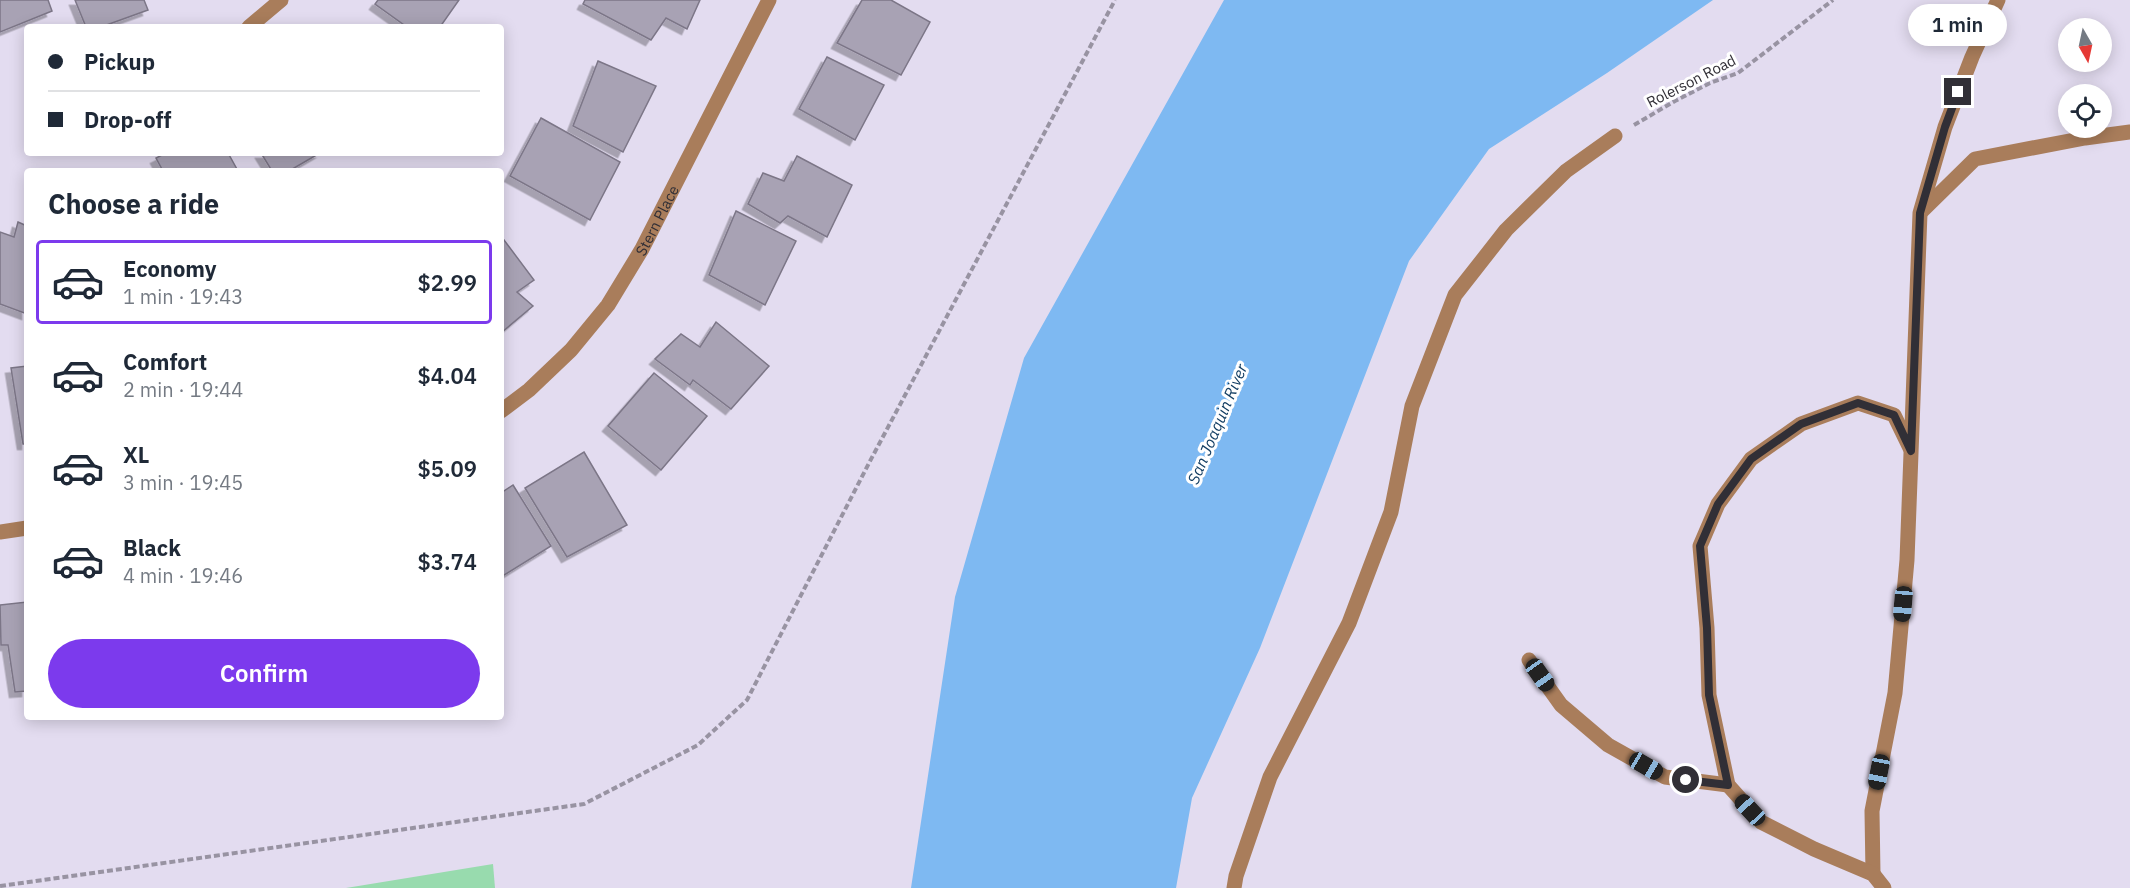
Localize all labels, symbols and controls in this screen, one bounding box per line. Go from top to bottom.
callout: 1 min [1908,5,2008,47]
text: 1 min [1932,11,1983,38]
north arrow [2058,18,2112,72]
map controls [2058,18,2112,138]
text: Pickup [84,47,155,76]
street label: Rolerson Road [1643,50,1739,112]
route end [1944,78,1971,105]
button: locate [2058,84,2112,138]
text: Drop-off [84,105,171,134]
street label: Stern Place [631,182,683,259]
text: Choose a ride [48,186,219,221]
text: Economy [123,254,217,283]
icon: car [51,255,105,309]
text: $2.99 [418,268,477,297]
text: 1 min · 19:43 [123,283,243,310]
text: Comfort [123,347,207,376]
icon: car [51,348,105,402]
water label: San Joaquin River [1183,360,1252,487]
text: $4.04 [418,361,477,390]
text: 2 min · 19:44 [123,376,243,403]
text: XL [123,440,149,469]
icon: car [51,441,105,495]
text: $5.09 [418,454,477,483]
text: 3 min · 19:45 [123,469,243,496]
text: Black [123,533,181,562]
icon: car [51,534,105,588]
text: $3.74 [418,547,477,576]
text: 4 min · 19:46 [123,562,243,589]
car [1892,585,1914,623]
button: Confirm [48,639,480,708]
car [1522,655,1558,695]
car [1626,749,1666,783]
car [1867,753,1891,791]
route start [1672,766,1699,793]
car [1731,791,1769,829]

